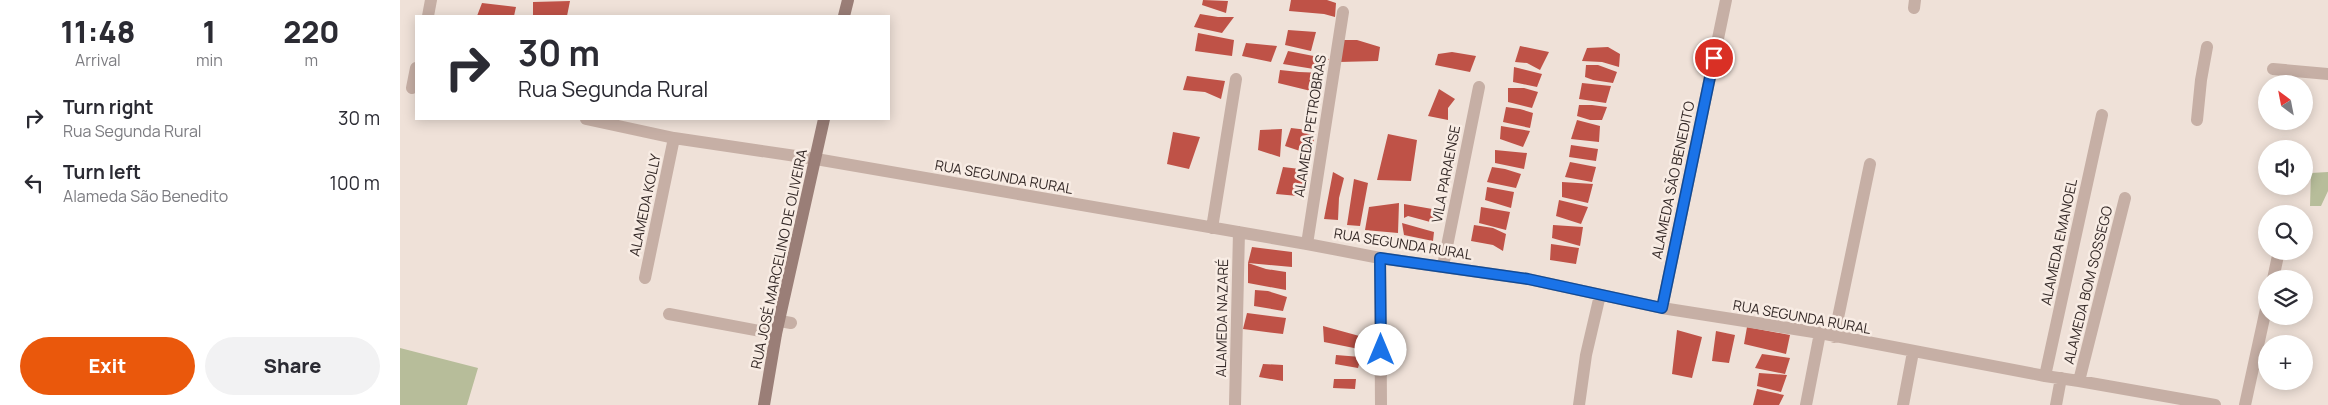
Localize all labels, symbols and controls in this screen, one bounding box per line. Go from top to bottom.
text: 11:48 [60,11,136,52]
text: 1 [203,11,216,52]
text: 220 [283,11,340,52]
text: 30 m [518,29,600,77]
icon: right [435,35,500,100]
pin [1693,37,1735,79]
icon: arrive [1700,44,1728,72]
text: Arrival [75,49,121,71]
text: min [196,49,223,71]
text: m [305,49,318,71]
street label: ALAMEDA PETROBRAS [1289,53,1330,198]
text: Rua Segunda Rural [518,74,709,104]
north arrow [2258,75,2312,130]
map controls [2258,75,2313,390]
text: Turn right [63,94,153,120]
street label: ALAMEDA SÃO BENEDITO [1646,99,1699,261]
icon: right [20,104,48,132]
text: 30 m [338,105,380,131]
text: Rua Segunda Rural [63,120,202,142]
street label: VILA PARAENSE [1427,123,1464,224]
button: sound [2258,140,2313,195]
street label: RUA JOSÉ MARCELINO DE OLIVEIRA [746,147,811,371]
street label: ALAMEDA KOLLY [624,152,665,258]
street label: RUA SEGUNDA RURAL [934,155,1075,198]
text: Turn left [63,159,141,185]
icon: left [20,169,48,197]
text: 100 m [329,170,380,196]
street label: ALAMEDA EMANOEL [2036,177,2081,307]
text: Alameda São Benedito [63,185,228,207]
street label: ALAMEDA BOM SOSSEGO [2059,204,2116,366]
button: search [2258,205,2313,260]
street label: RUA SEGUNDA RURAL [1333,223,1474,264]
street label: ALAMEDA NAZARÉ [1211,259,1232,377]
button: layers [2258,270,2313,325]
street label: RUA SEGUNDA RURAL [1732,295,1873,338]
position arrow [1354,323,1406,375]
button: + [2258,335,2313,390]
button: Exit [20,337,195,395]
button: Share [205,337,380,395]

